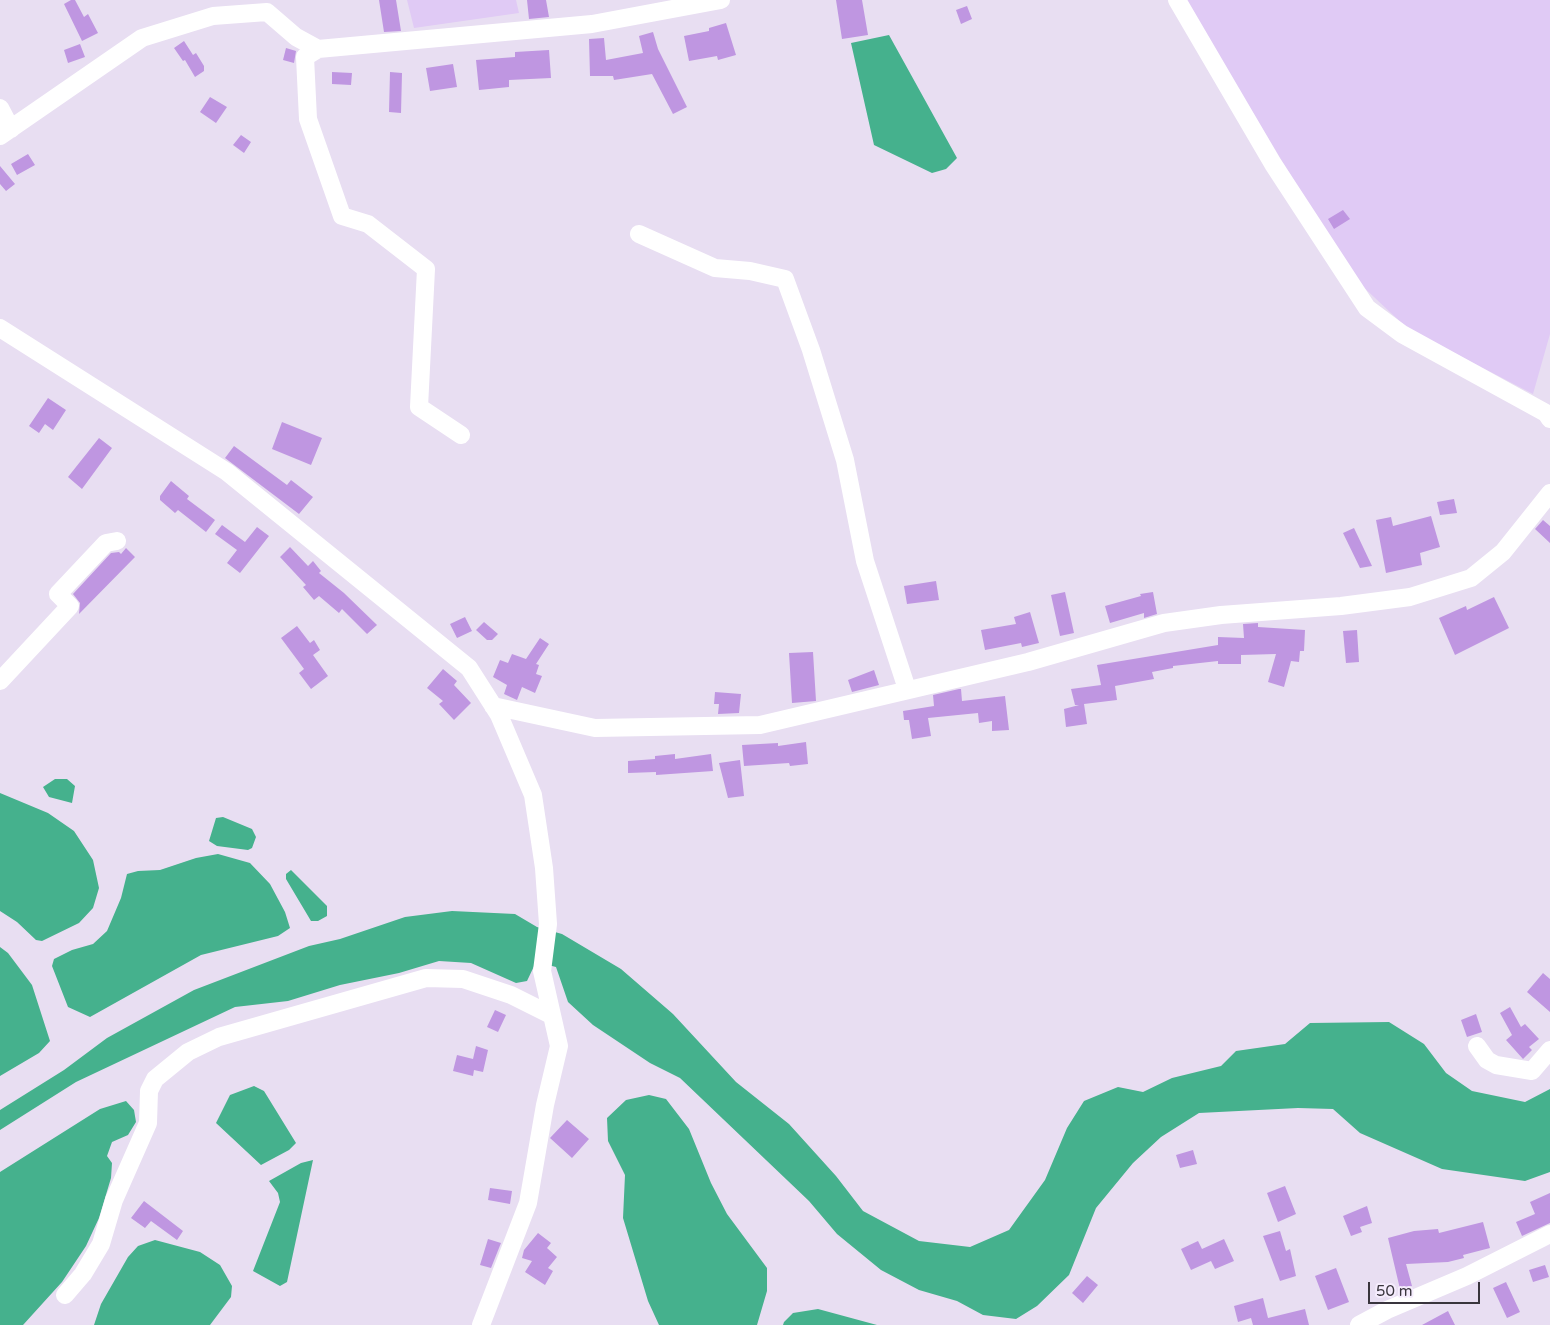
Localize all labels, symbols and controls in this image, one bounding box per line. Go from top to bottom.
scale bar [1370,1272,1482,1304]
text: 50 m [1376,1282,1413,1300]

